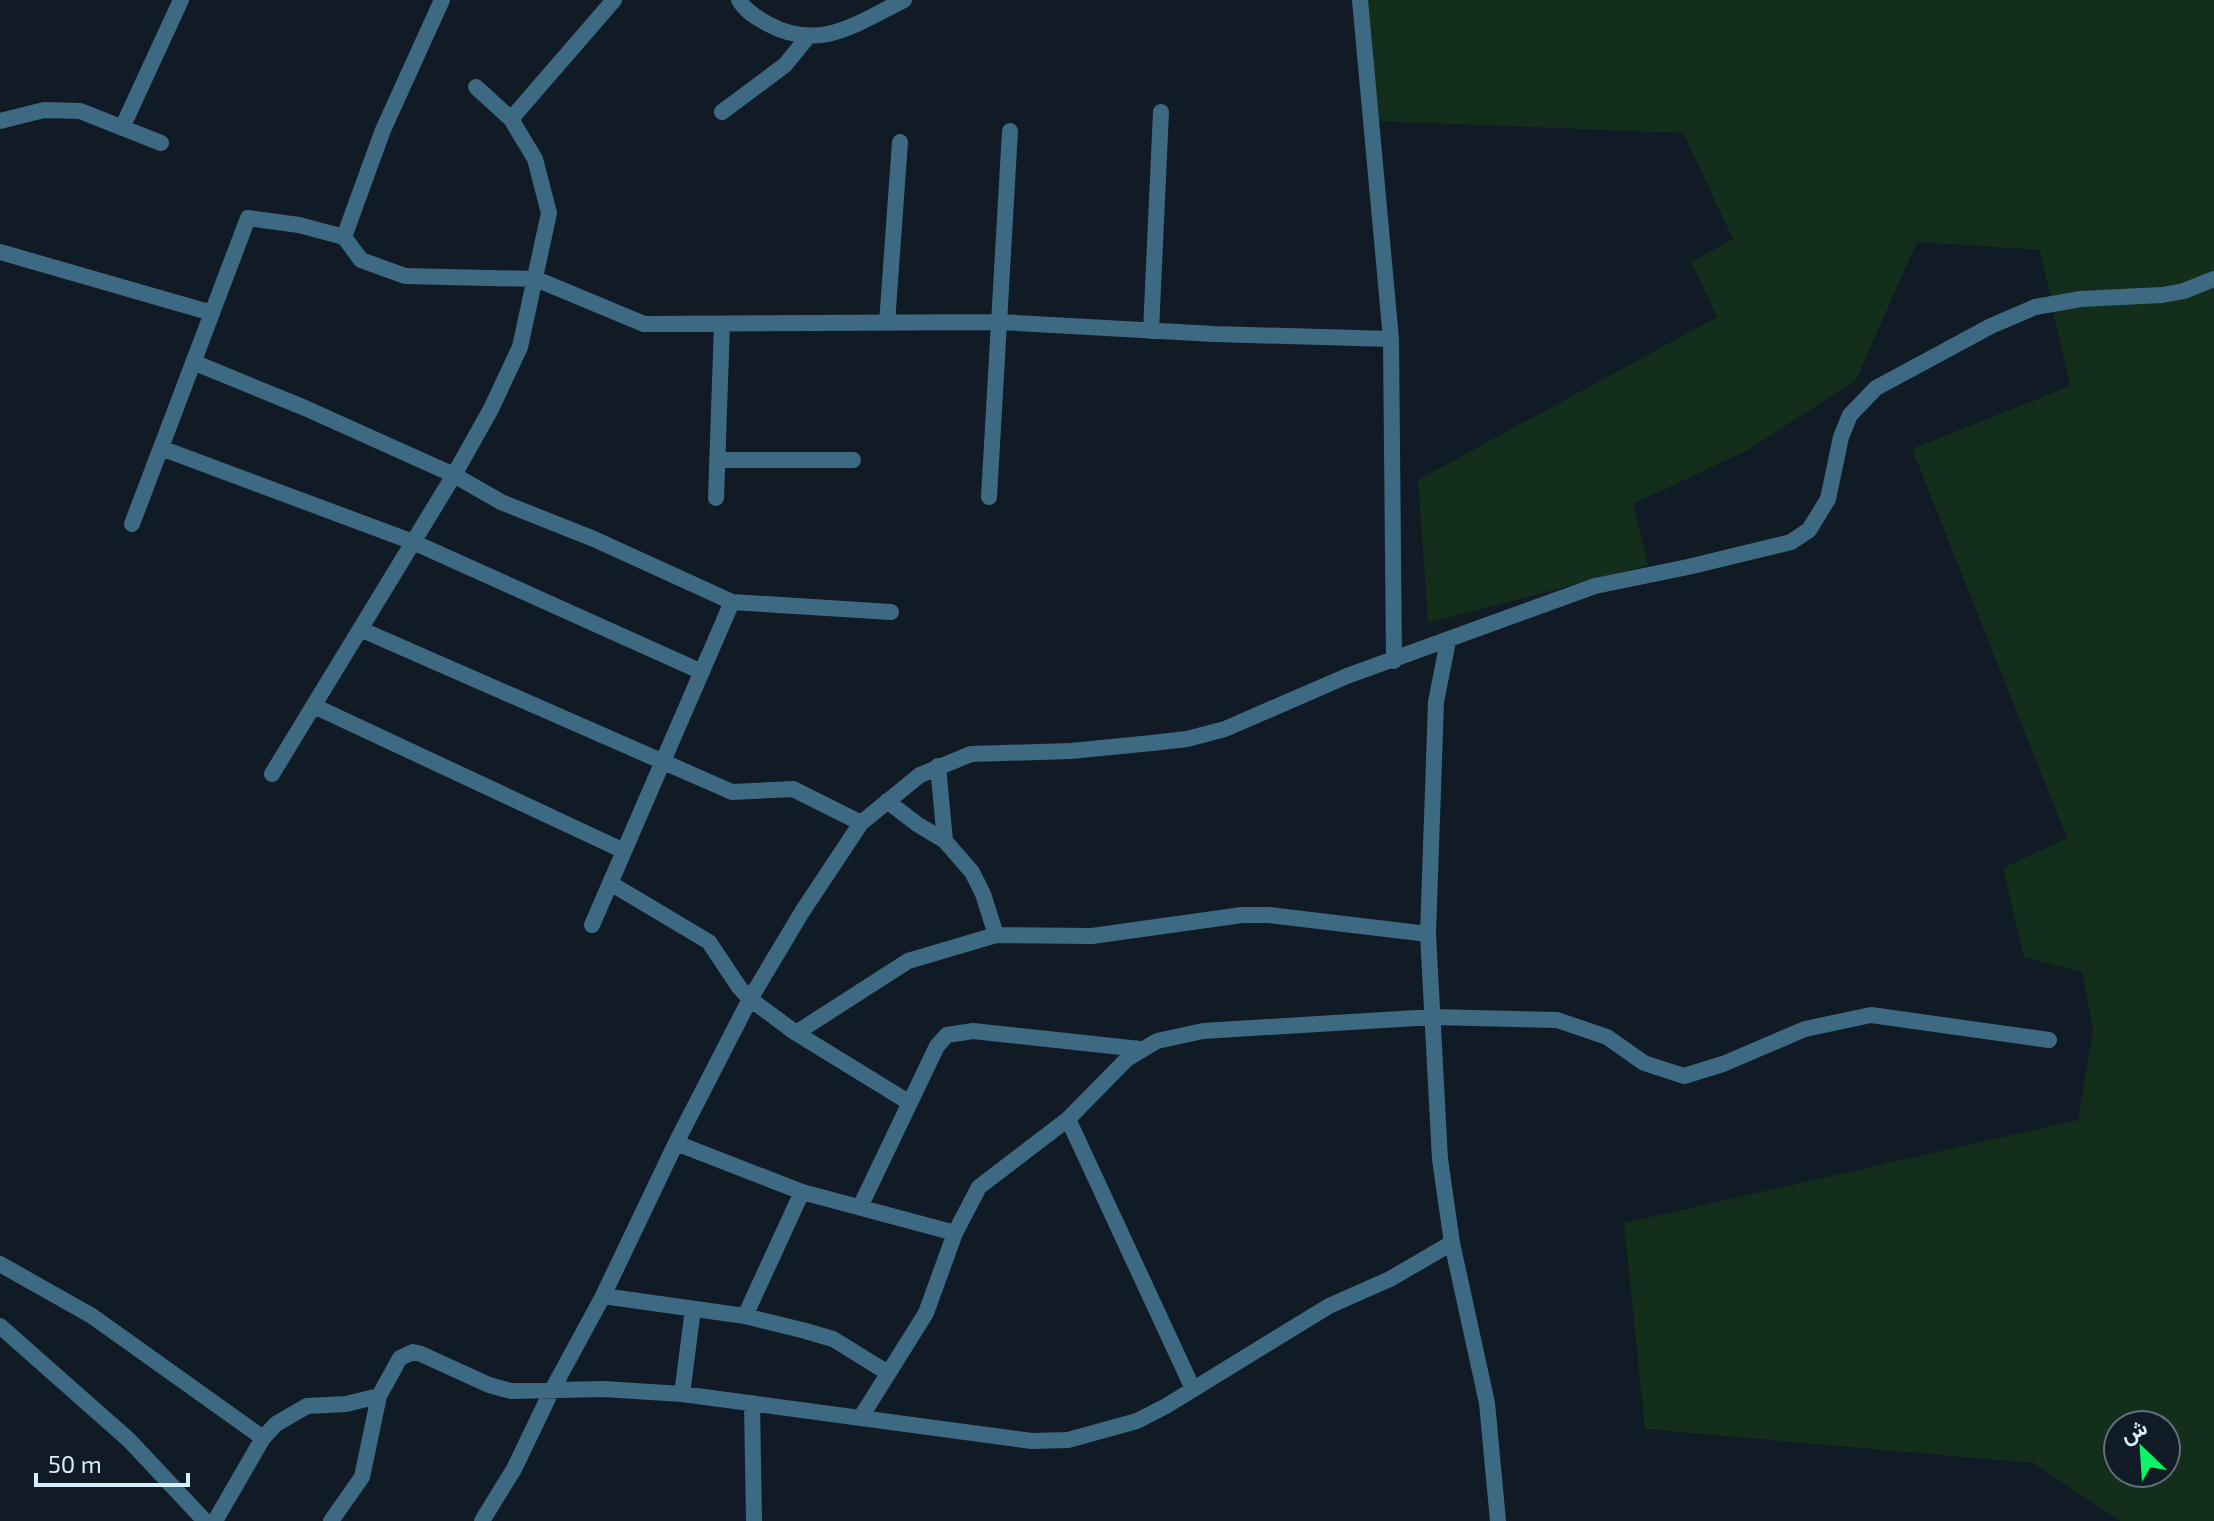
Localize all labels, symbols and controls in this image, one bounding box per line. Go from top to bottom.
north arrow [2102,1409,2182,1489]
text: ش [2116,1413,2151,1449]
scale bar [36,1437,188,1487]
text: 50 m [48,1449,102,1478]

